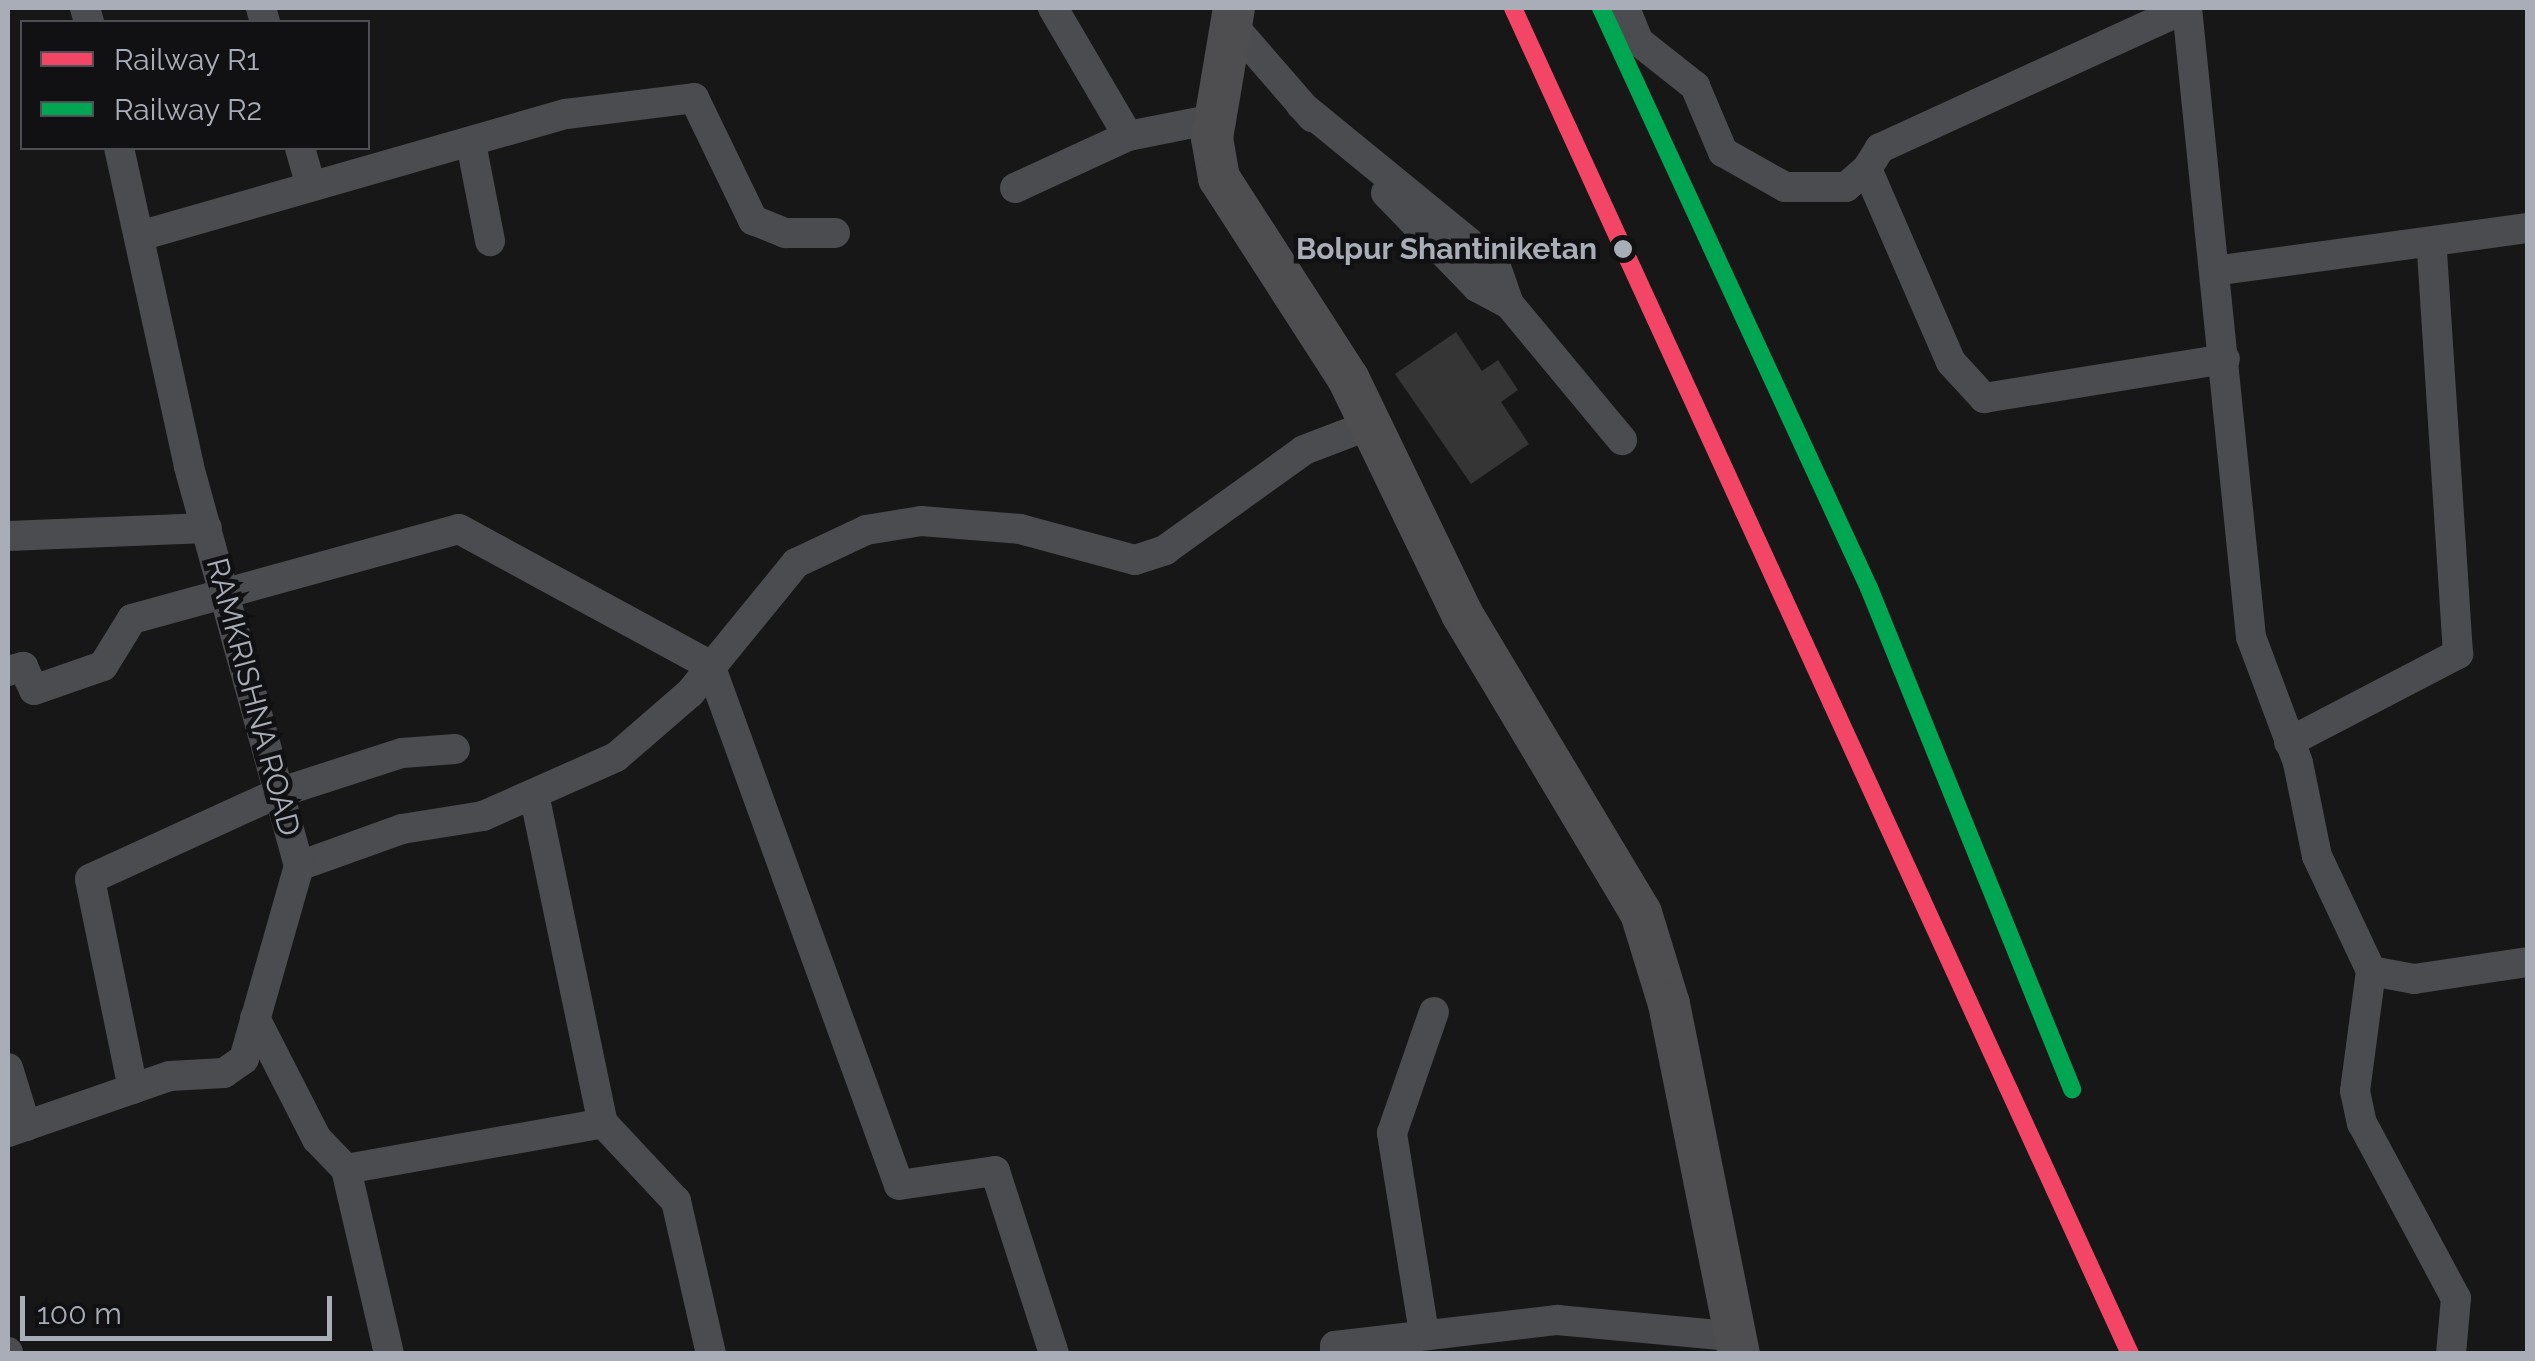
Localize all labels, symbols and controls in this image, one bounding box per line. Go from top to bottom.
legend [20,20,370,150]
text: Railway R1 [114,42,259,77]
text: Railway R2 [114,92,262,127]
place label: Bolpur Shantiniketan [1295,231,1597,267]
marker: Bolpur Shantiniketan [1606,232,1640,266]
street label: RAMKRISHNA ROAD [198,554,308,840]
scale bar [25,1276,338,1338]
text: 100 m [37,1296,122,1331]

